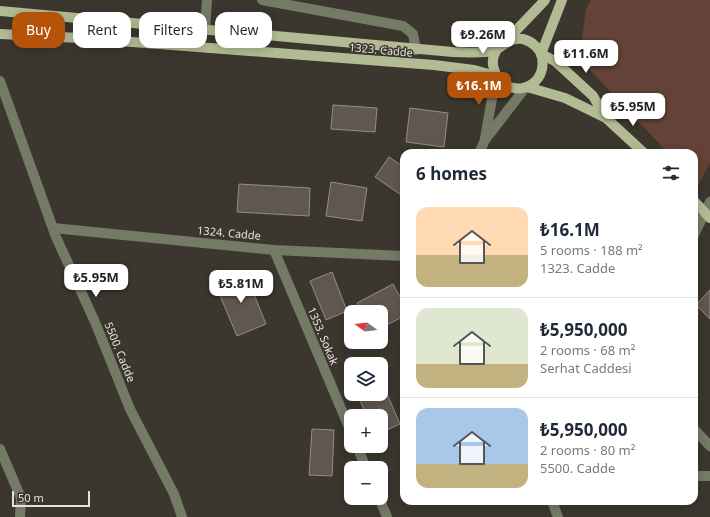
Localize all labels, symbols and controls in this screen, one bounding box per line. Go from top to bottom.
chip: Buy [12,12,65,48]
chip: Rent [73,12,131,48]
chip: Filters [139,12,207,48]
chip: New [215,12,272,48]
pin: ₺9.26M [450,21,516,55]
text: ₺9.26M [460,25,506,43]
street label: 1323. Cadde [349,39,413,60]
pin: ₺11.6M [553,40,619,74]
text: ₺11.6M [563,44,609,62]
pin: ₺16.1M [446,72,512,106]
text: ₺16.1M [456,76,502,94]
pin: ₺5.95M [600,93,666,127]
text: ₺5.95M [610,97,656,115]
text: 6 homes [416,162,487,185]
icon: filters [660,162,682,184]
text: ₺16.1M [540,218,600,241]
street label: 1324. Cadde [197,222,261,243]
icon: home [448,223,496,271]
text: 5 rooms · 188 m² [540,241,643,259]
text: 1323. Cadde [540,259,615,277]
pin: ₺5.95M [63,264,129,298]
text: ₺5.95M [73,268,119,286]
pin: ₺5.81M [208,270,274,304]
text: ₺5.81M [218,274,264,292]
street label: 1353. Sokak [305,305,342,367]
north arrow [344,305,388,349]
map controls [344,305,388,505]
text: ₺5,950,000 [540,318,627,341]
street label: 5500. Cadde [102,319,139,384]
icon: home [448,324,496,372]
text: 2 rooms · 68 m² [540,341,635,359]
button: layers [344,357,388,401]
text: Serhat Caddesi [540,359,632,377]
button: + [344,409,388,453]
text: ₺5,950,000 [540,418,627,441]
icon: home [448,424,496,472]
text: 2 rooms · 80 m² [540,441,635,459]
text: 5500. Cadde [540,459,615,477]
button: − [344,461,388,505]
scale bar [12,489,90,508]
text: 50 m [18,490,44,505]

